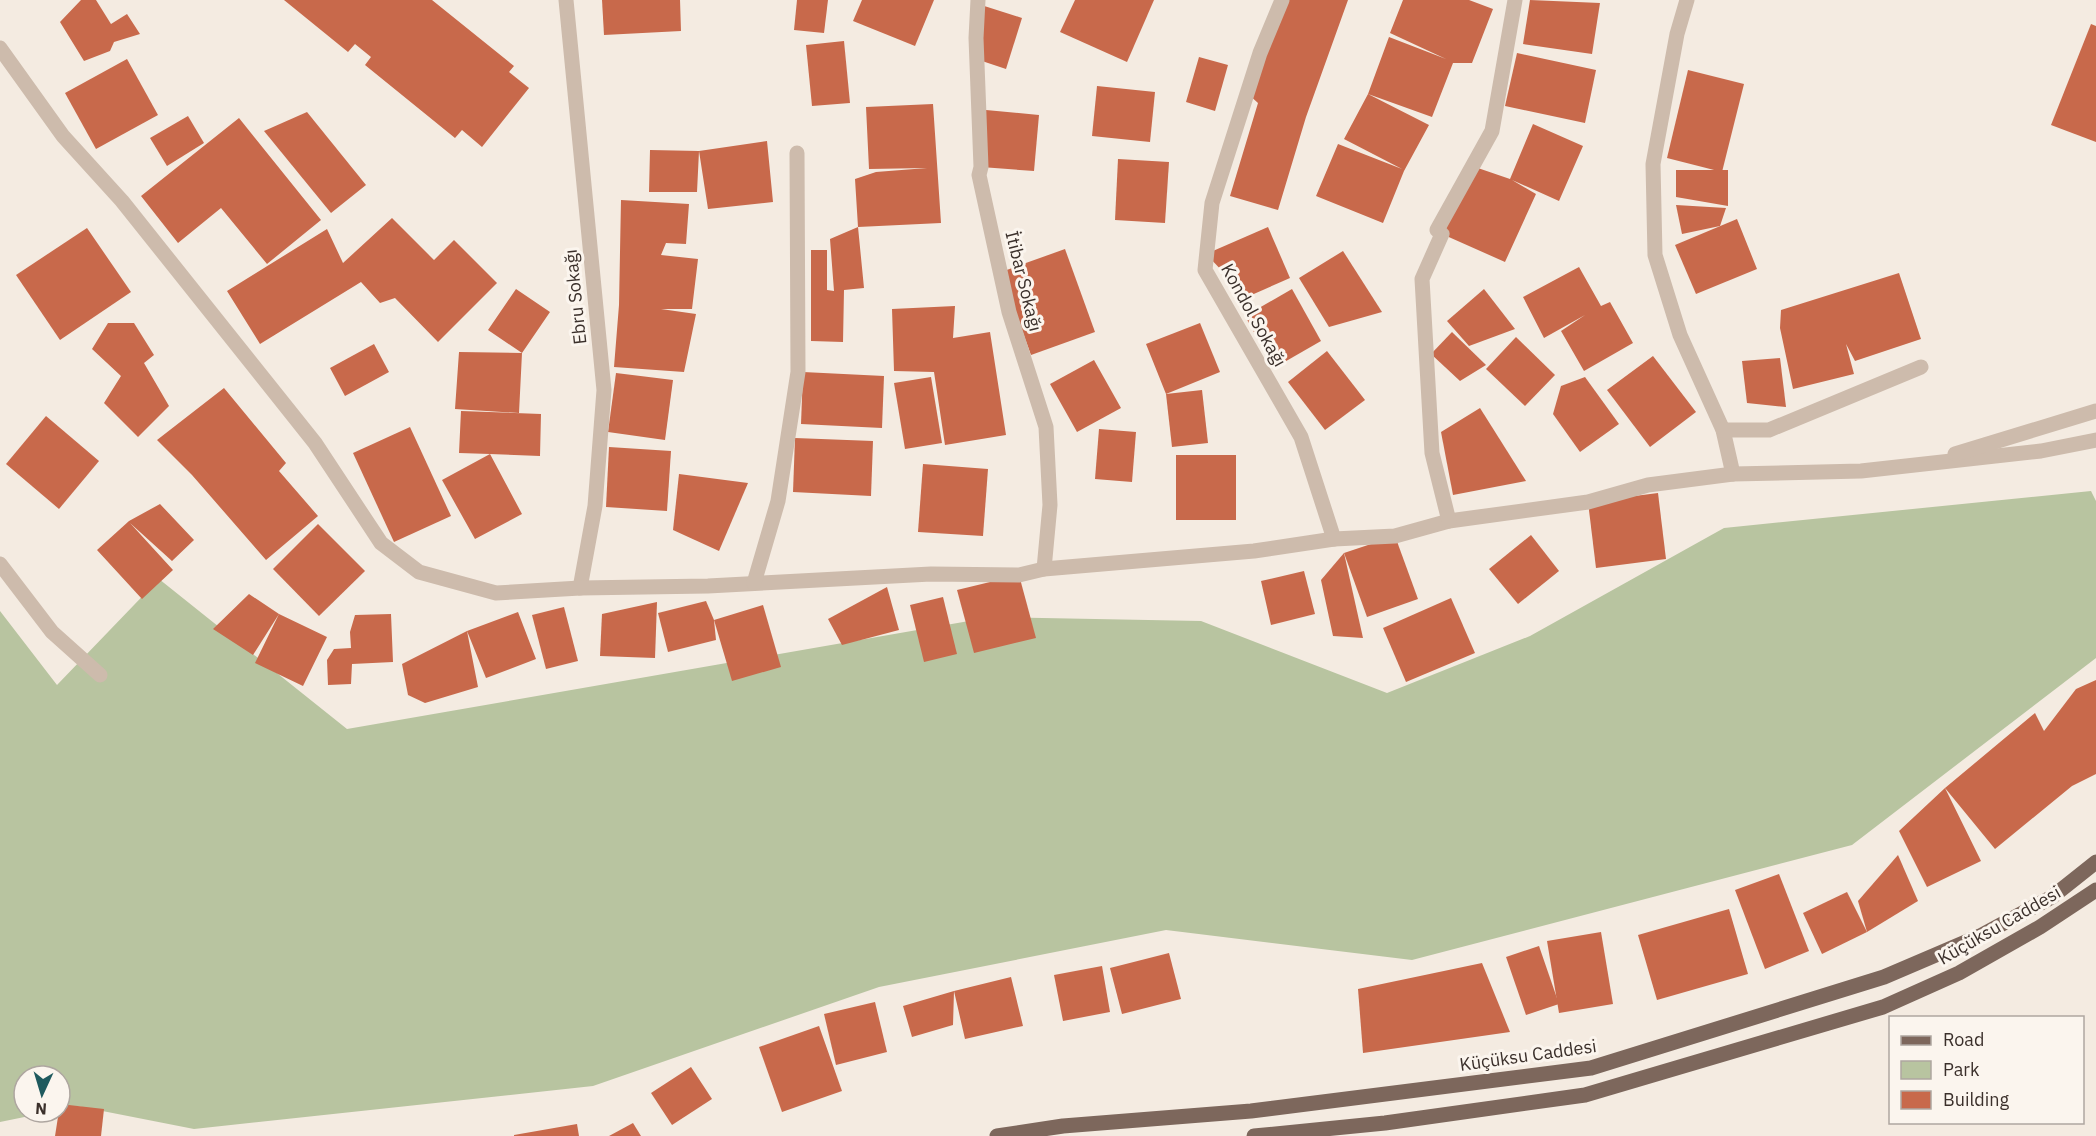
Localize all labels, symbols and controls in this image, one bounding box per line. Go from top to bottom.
street label: İtibar Sokağı [1000,228,1048,334]
street label: Ebru Sokağı [559,248,591,346]
street label: Kondol Sokağı [1216,259,1292,371]
street label: Küçüksu Caddesi [1933,881,2065,969]
legend [1889,1016,2084,1124]
text: Road [1943,1028,1984,1051]
street label: Küçüksu Caddesi [1458,1034,1598,1076]
text: Park [1943,1058,1980,1081]
north arrow [12,1064,72,1124]
text: Building [1943,1088,2010,1111]
text: N [34,1099,47,1119]

